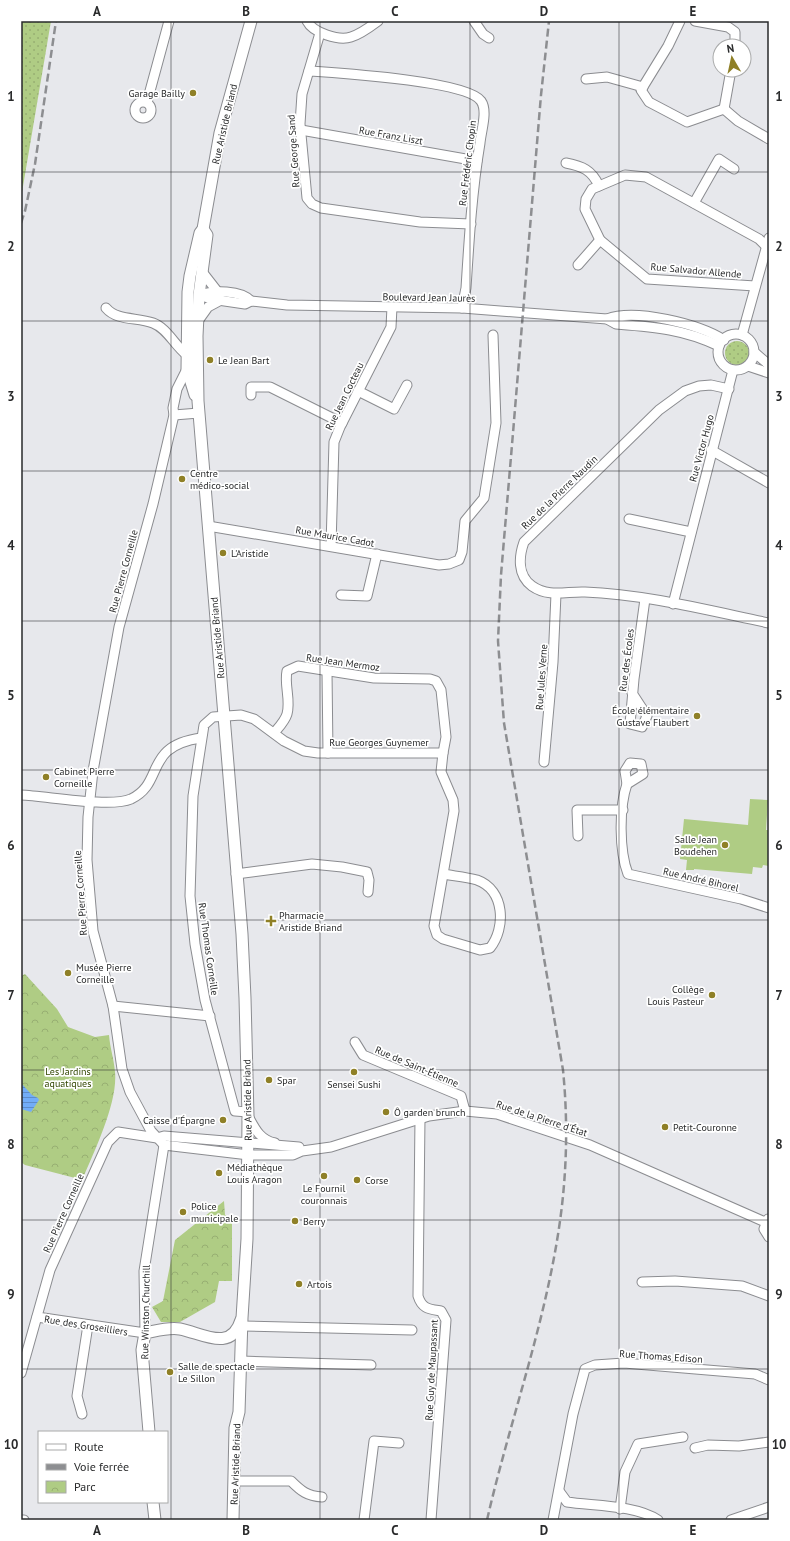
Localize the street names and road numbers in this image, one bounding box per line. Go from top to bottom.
street label: Rue Aristide Briand [209,83,240,165]
street label: Rue George Sand [284,114,303,188]
street label: Rue Frédéric Chopin [456,119,479,207]
street label: Rue Franz Liszt [358,123,425,148]
street label: Rue Salvador Allende [650,260,742,281]
street label: Boulevard Jean Jaurès [383,290,475,305]
street label: Rue Jean Cocteau [322,360,367,432]
street label: Rue Victor Hugo [686,413,717,483]
street label: Rue de la Pierre Naudin [518,453,600,532]
street label: Rue Maurice Cadot [294,523,376,550]
street label: Rue Pierre Corneille [106,528,141,614]
street label: Rue Aristide Briand [207,597,228,679]
street label: Rue des Écoles [616,628,637,692]
street label: Rue Jules Verne [533,644,550,710]
street label: Rue Jean Mermoz [305,651,381,674]
street label: Rue Georges Guynemer [329,736,429,749]
street label: Rue Pierre Corneille [71,850,90,936]
street label: Rue André Bihorel [662,864,740,895]
street label: Rue Thomas Corneille [196,902,221,996]
street label: Rue de Saint-Étienne [373,1043,461,1090]
street label: Rue Aristide Briand [240,1059,255,1141]
street label: Rue de la Pierre d'État [495,1098,590,1140]
street label: Rue Pierre Corneille [40,1172,87,1255]
street label: Rue Winston Churchill [138,1264,153,1359]
street label: Rue des Groseilliers [43,1312,129,1339]
street label: Rue Guy de Maupassant [422,1318,441,1421]
street label: Rue Thomas Edison [619,1347,703,1366]
street label: Rue Aristide Briand [228,1423,243,1505]

